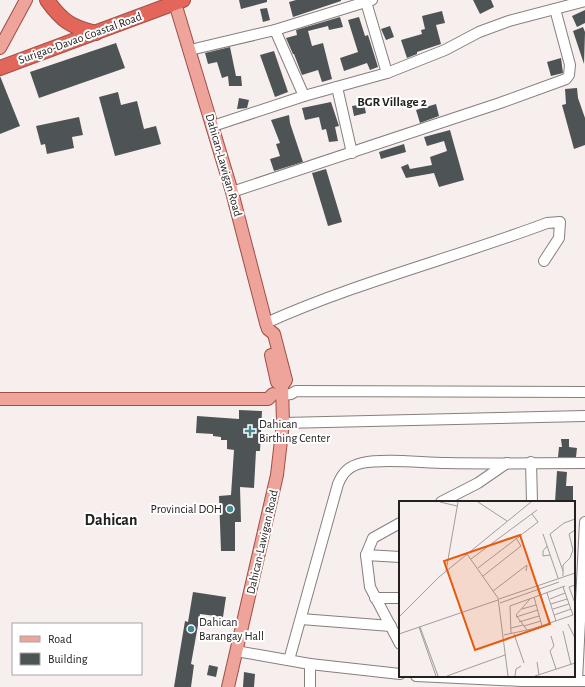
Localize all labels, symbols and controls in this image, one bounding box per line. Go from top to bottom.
street label: Surigao-Davao Coastal Road [17,10,143,66]
district label: BGR Village 2 [357,96,427,109]
street label: Dahican-Lawigan Road [204,112,244,218]
place label: Dahican Birthing Center [259,418,330,444]
marker: Dahican Birthing Center [244,425,256,437]
street label: Dahican-Lawigan Road [244,489,280,595]
inset map [399,501,575,677]
place label: Provincial DOH [151,503,222,515]
marker: Provincial DOH [225,504,235,514]
district label: Dahican [85,512,137,528]
place label: Dahican Barangay Hall [199,616,264,643]
legend [12,623,142,675]
marker: Dahican Barangay Hall [186,624,196,634]
text: Road [48,633,72,645]
text: Building [48,653,88,665]

